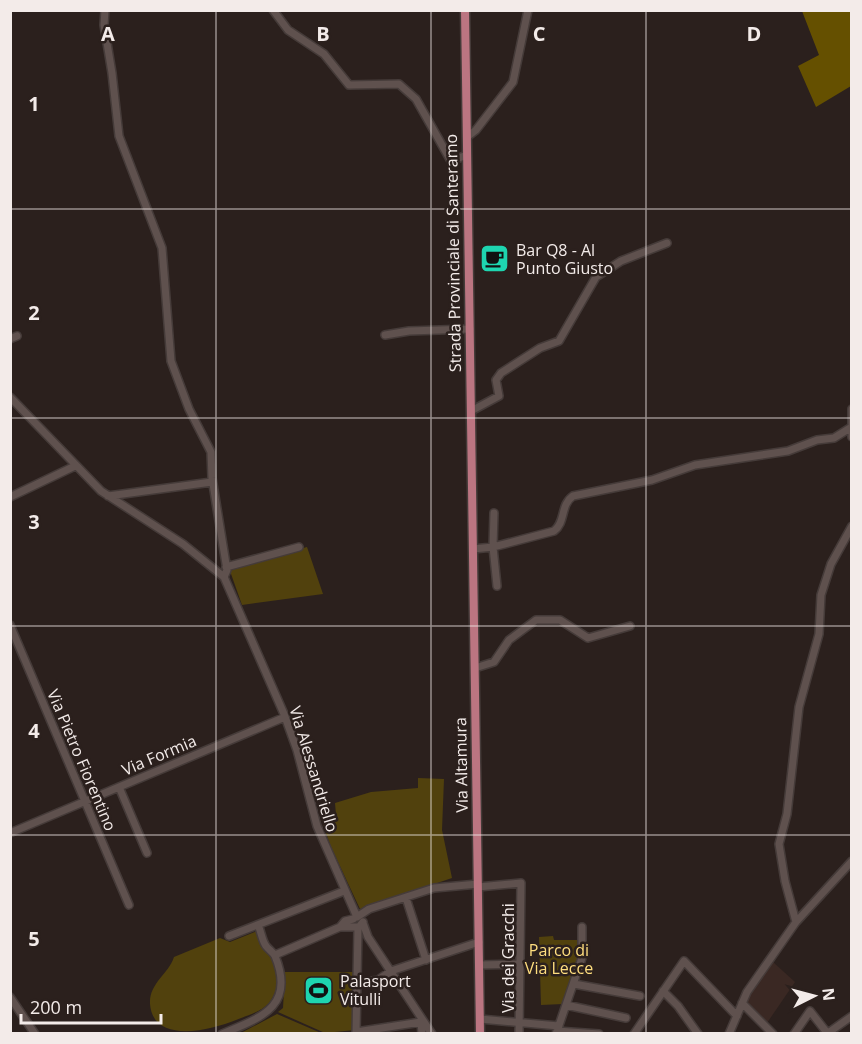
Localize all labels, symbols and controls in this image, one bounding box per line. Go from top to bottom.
text: A [101,20,115,47]
text: B [316,20,330,47]
text: C [533,20,546,47]
text: D [747,20,761,47]
text: 1 [28,90,40,117]
street label: Strada Provinciale di Santeramo [440,134,466,372]
place label: Bar Q8 - Al Punto Giusto [516,239,613,279]
cafe icon: Bar Q8 - Al Punto Giusto [479,243,511,275]
text: 2 [28,299,40,326]
text: 3 [28,508,40,535]
street label: Via Pietro Fiorentino [42,686,122,834]
street label: Via Alessandriello [284,703,344,835]
text: 4 [28,717,40,744]
street label: Via Altamura [449,717,473,813]
street label: Via Formia [118,729,200,781]
street label: Via dei Gracchi [497,903,519,1013]
text: 5 [28,925,40,952]
park label: Parco di Via Lecce [525,939,593,979]
north arrow [784,966,844,1026]
place label: Palasport Vitulli [340,970,411,1010]
sports icon: Palasport Vitulli [303,974,335,1006]
scale bar [21,987,160,1025]
text: N [817,987,841,1002]
text: 200 m [30,995,82,1019]

